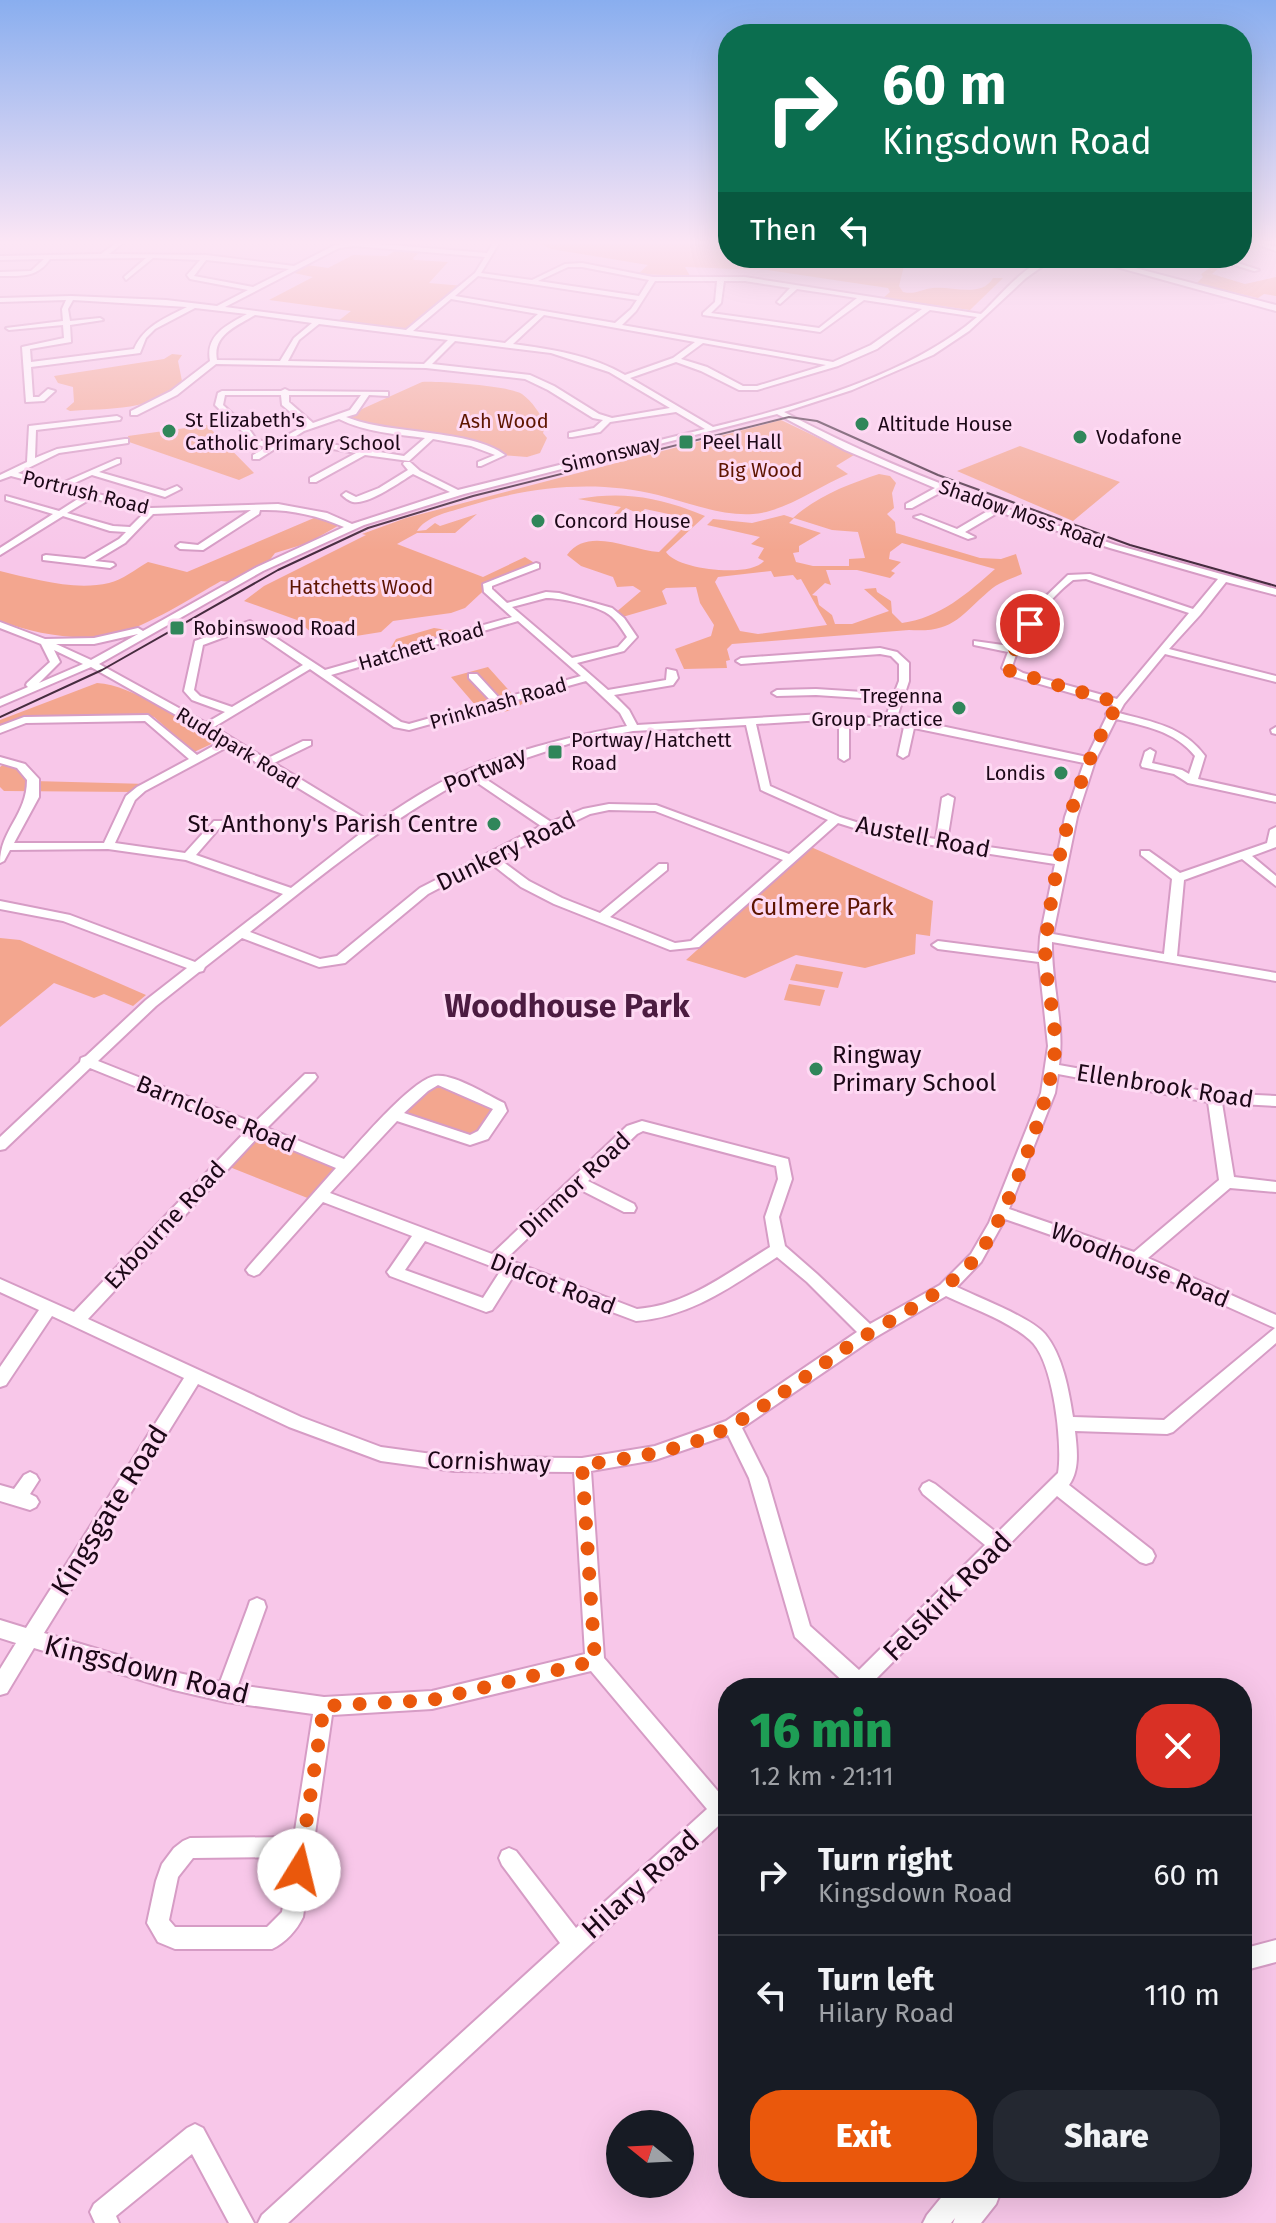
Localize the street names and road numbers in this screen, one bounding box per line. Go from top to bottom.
street label: Simonsway [559,430,663,478]
street label: Portrush Road [20,465,152,519]
street label: Shadow Moss Road [936,474,1108,554]
street label: Hatchett Road [355,617,487,675]
street label: Prinknash Road [427,672,569,734]
street label: Ruddpark Road [172,702,304,794]
street label: Portway [440,741,531,799]
street label: Dunkery Road [432,805,580,897]
street label: Austell Road [854,810,992,864]
street label: Ellenbrook Road [1075,1058,1255,1114]
street label: Barnclose Road [132,1069,300,1159]
street label: Dinmor Road [514,1126,636,1244]
street label: Exbourne Road [99,1155,231,1295]
street label: Woodhouse Road [1047,1216,1233,1314]
street label: Didcot Road [486,1247,620,1321]
street label: Kingsgate Road [44,1419,175,1601]
street label: Cornishway [427,1446,552,1478]
street label: Felskirk Road [876,1525,1019,1668]
street label: Kingsdown Road [41,1628,253,1711]
street label: Hilary Road [575,1823,706,1946]

